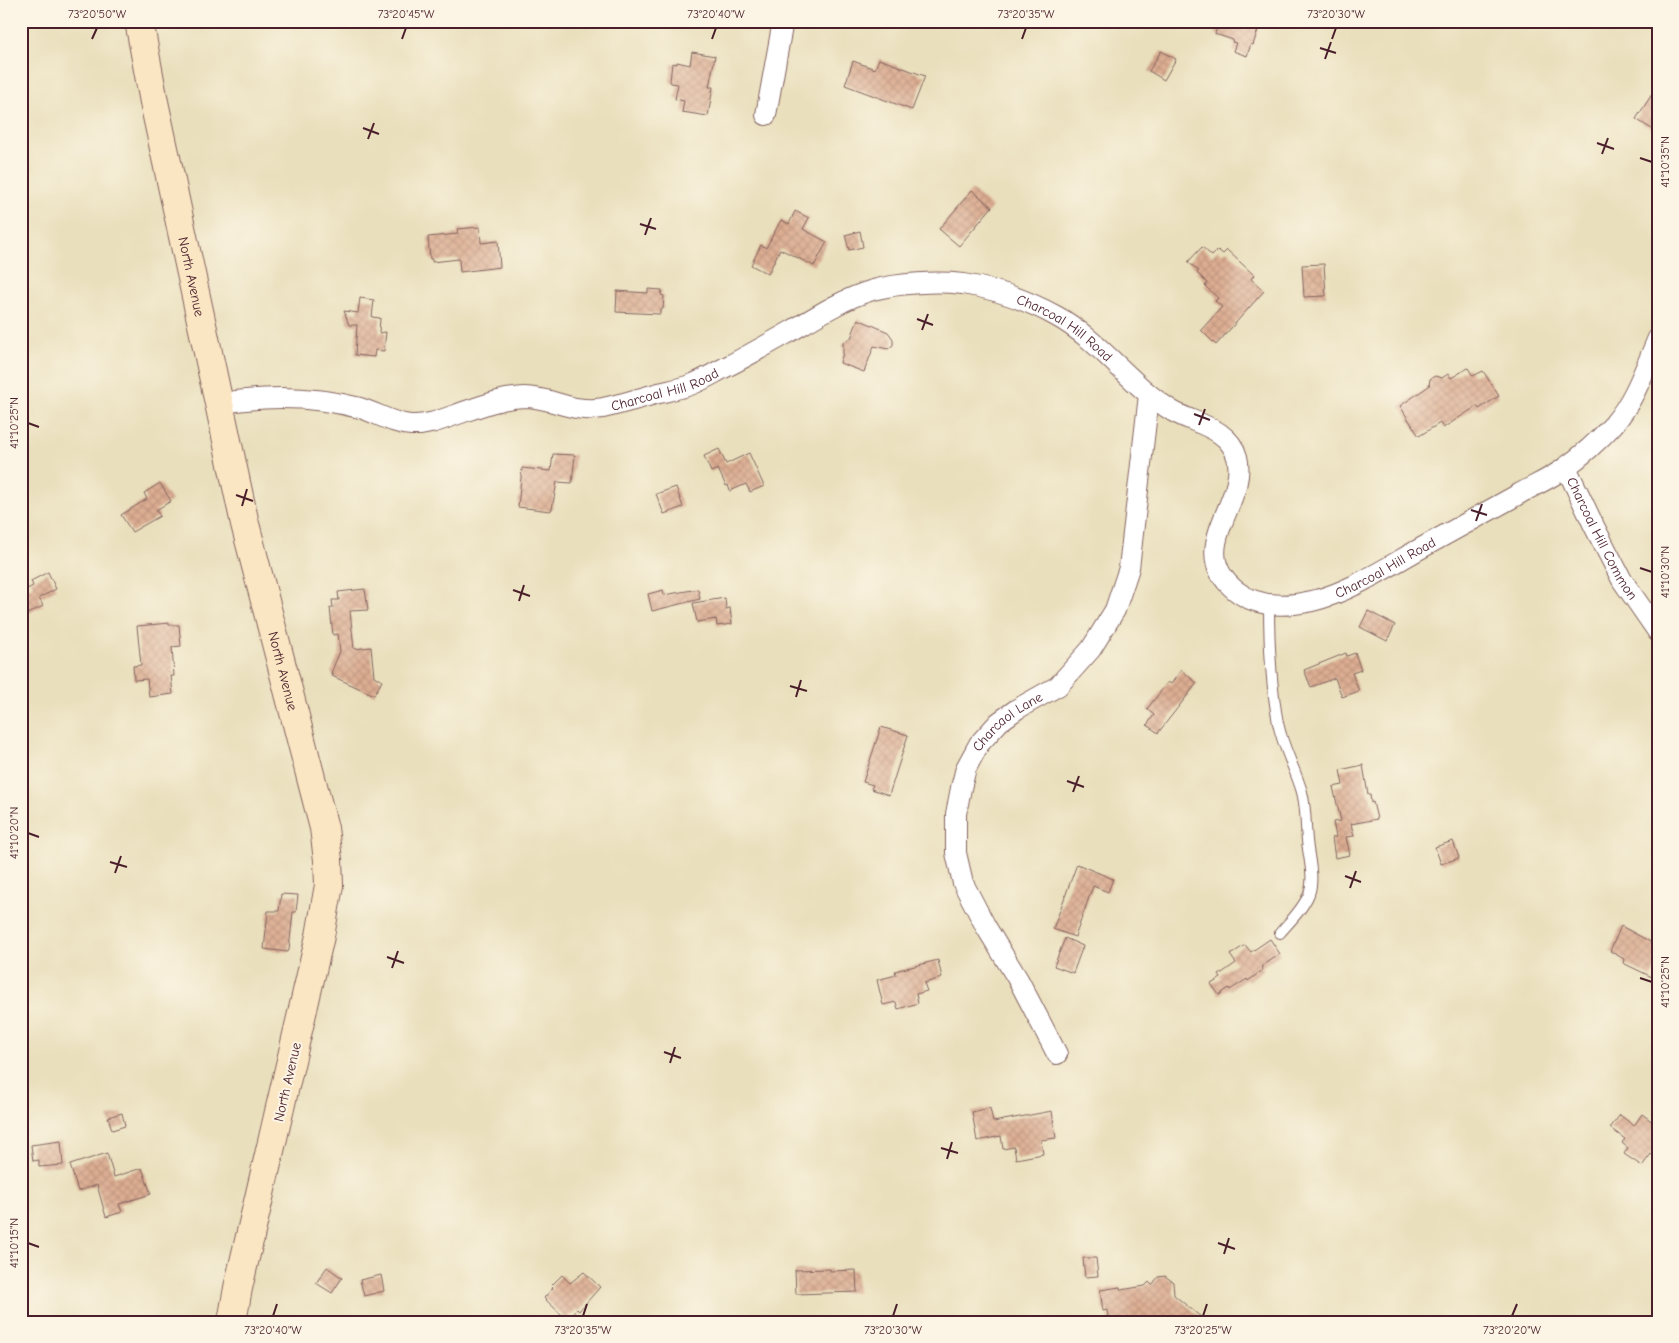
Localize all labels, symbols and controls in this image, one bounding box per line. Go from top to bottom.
text: 73°20'50"W [68,7,127,21]
text: 73°20'45"W [378,7,435,21]
text: 73°20'40"W [687,7,745,21]
text: 73°20'35"W [998,7,1055,21]
text: 73°20'30"W [1307,7,1365,21]
text: 41°10'35"N [1658,136,1672,188]
street label: North Avenue [174,235,208,318]
street label: Charcoal Hill Road [1014,291,1116,365]
street label: Charcoal Hill Road [609,365,722,415]
text: 41°10'25"N [7,397,21,449]
street label: Charcoal Hill Common [1563,474,1641,603]
street label: Charcoal Hill Road [1332,534,1439,602]
text: 41°10'30"N [1658,546,1672,598]
street label: North Avenue [264,630,301,713]
street label: Charcaol Lane [969,688,1046,754]
text: 41°10'20"N [7,807,21,859]
text: 41°10'25"N [1658,956,1672,1008]
street label: North Avenue [270,1041,305,1123]
text: 41°10'15"N [7,1218,21,1268]
text: 73°20'40"W [244,1323,302,1337]
text: 73°20'35"W [555,1323,612,1337]
text: 73°20'30"W [864,1323,922,1337]
text: 73°20'25"W [1174,1323,1232,1337]
text: 73°20'20"W [1483,1323,1542,1337]

